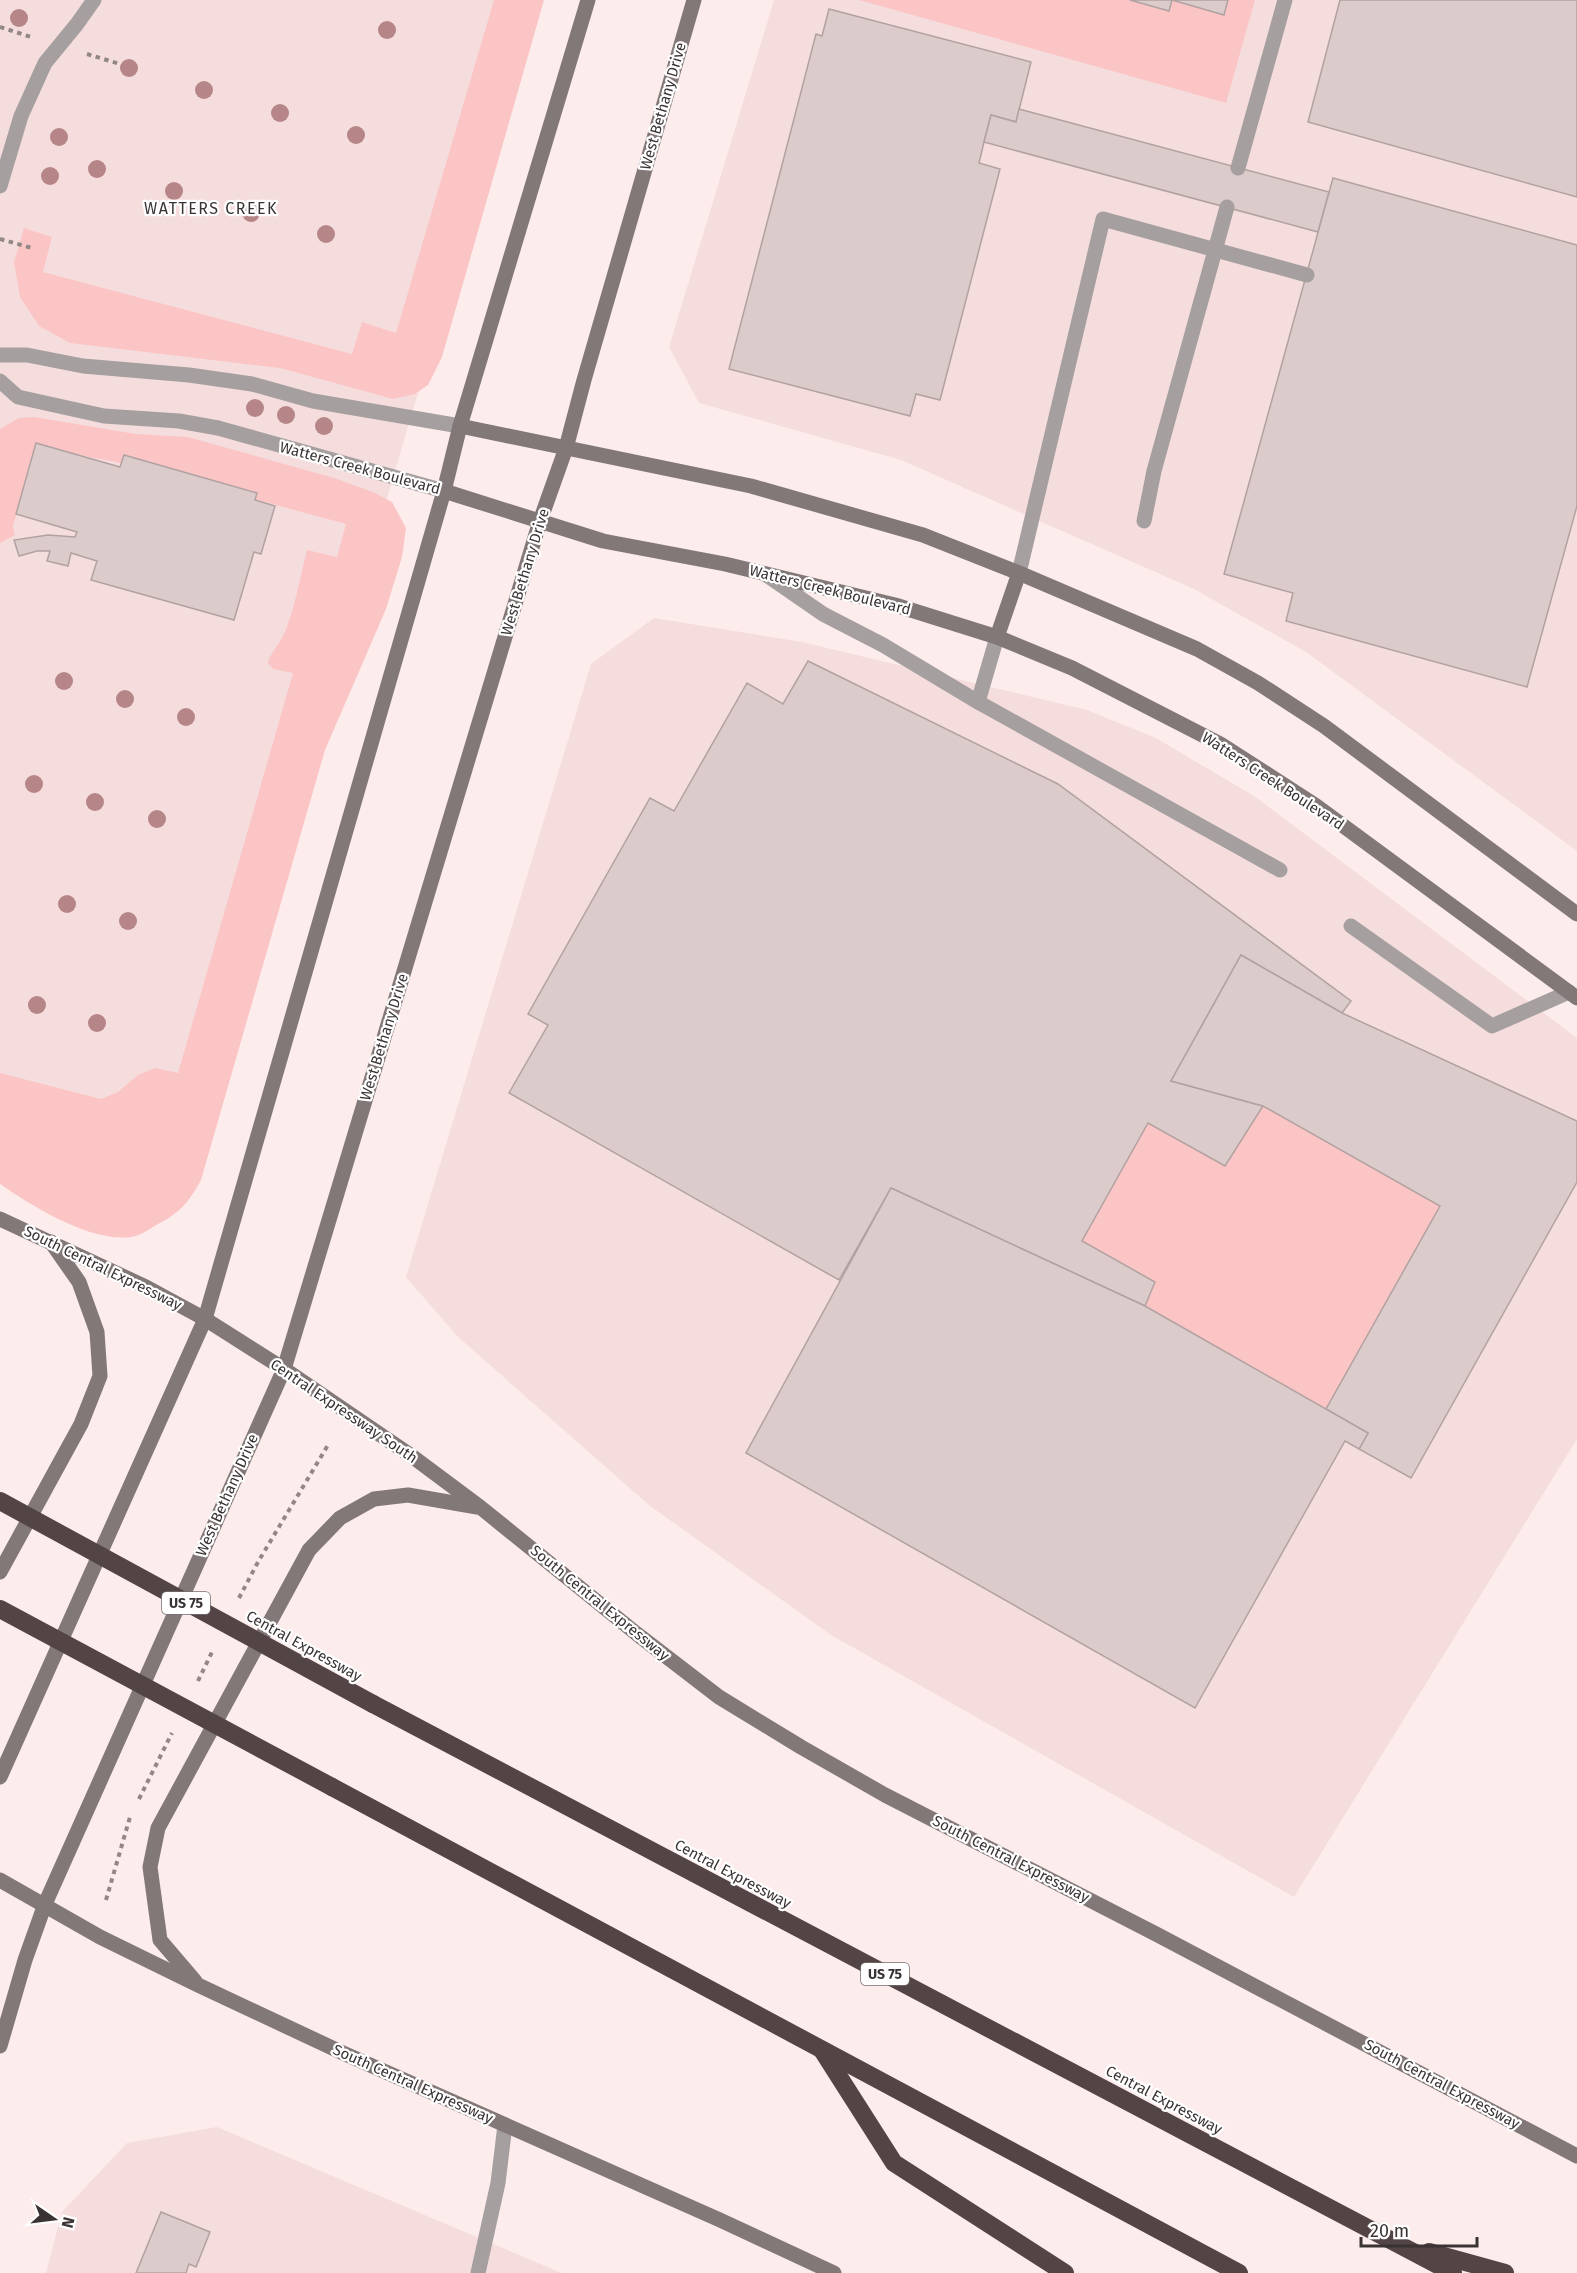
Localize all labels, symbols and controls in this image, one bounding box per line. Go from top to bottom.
street label: West Bethany Drive [636,40,690,172]
district label: WATTERS CREEK [144,199,278,218]
street label: Watters Creek Boulevard [278,438,442,498]
street label: West Bethany Drive [497,506,553,638]
street label: Watters Creek Boulevard [747,561,913,619]
street label: Watters Creek Boulevard [1199,728,1347,834]
street label: West Bethany Drive [356,971,412,1103]
street label: South Central Expressway [21,1222,185,1314]
street label: Central Expressway South [267,1355,421,1467]
street label: West Bethany Drive [192,1431,262,1559]
street label: South Central Expressway [527,1541,674,1665]
road number: US 75 [162,1592,210,1614]
street label: Central Expressway [243,1607,366,1686]
street label: South Central Expressway [930,1812,1093,1907]
street label: Central Expressway [672,1836,795,1913]
road number: US 75 [861,1963,909,1985]
street label: South Central Expressway [1361,2035,1523,2133]
street label: South Central Expressway [330,2041,496,2128]
street label: Central Expressway [1103,2062,1226,2139]
north arrow [24,2189,84,2249]
scale bar [1361,2210,1476,2248]
text: N [58,2215,79,2230]
text: 20 m [1370,2220,1409,2242]

